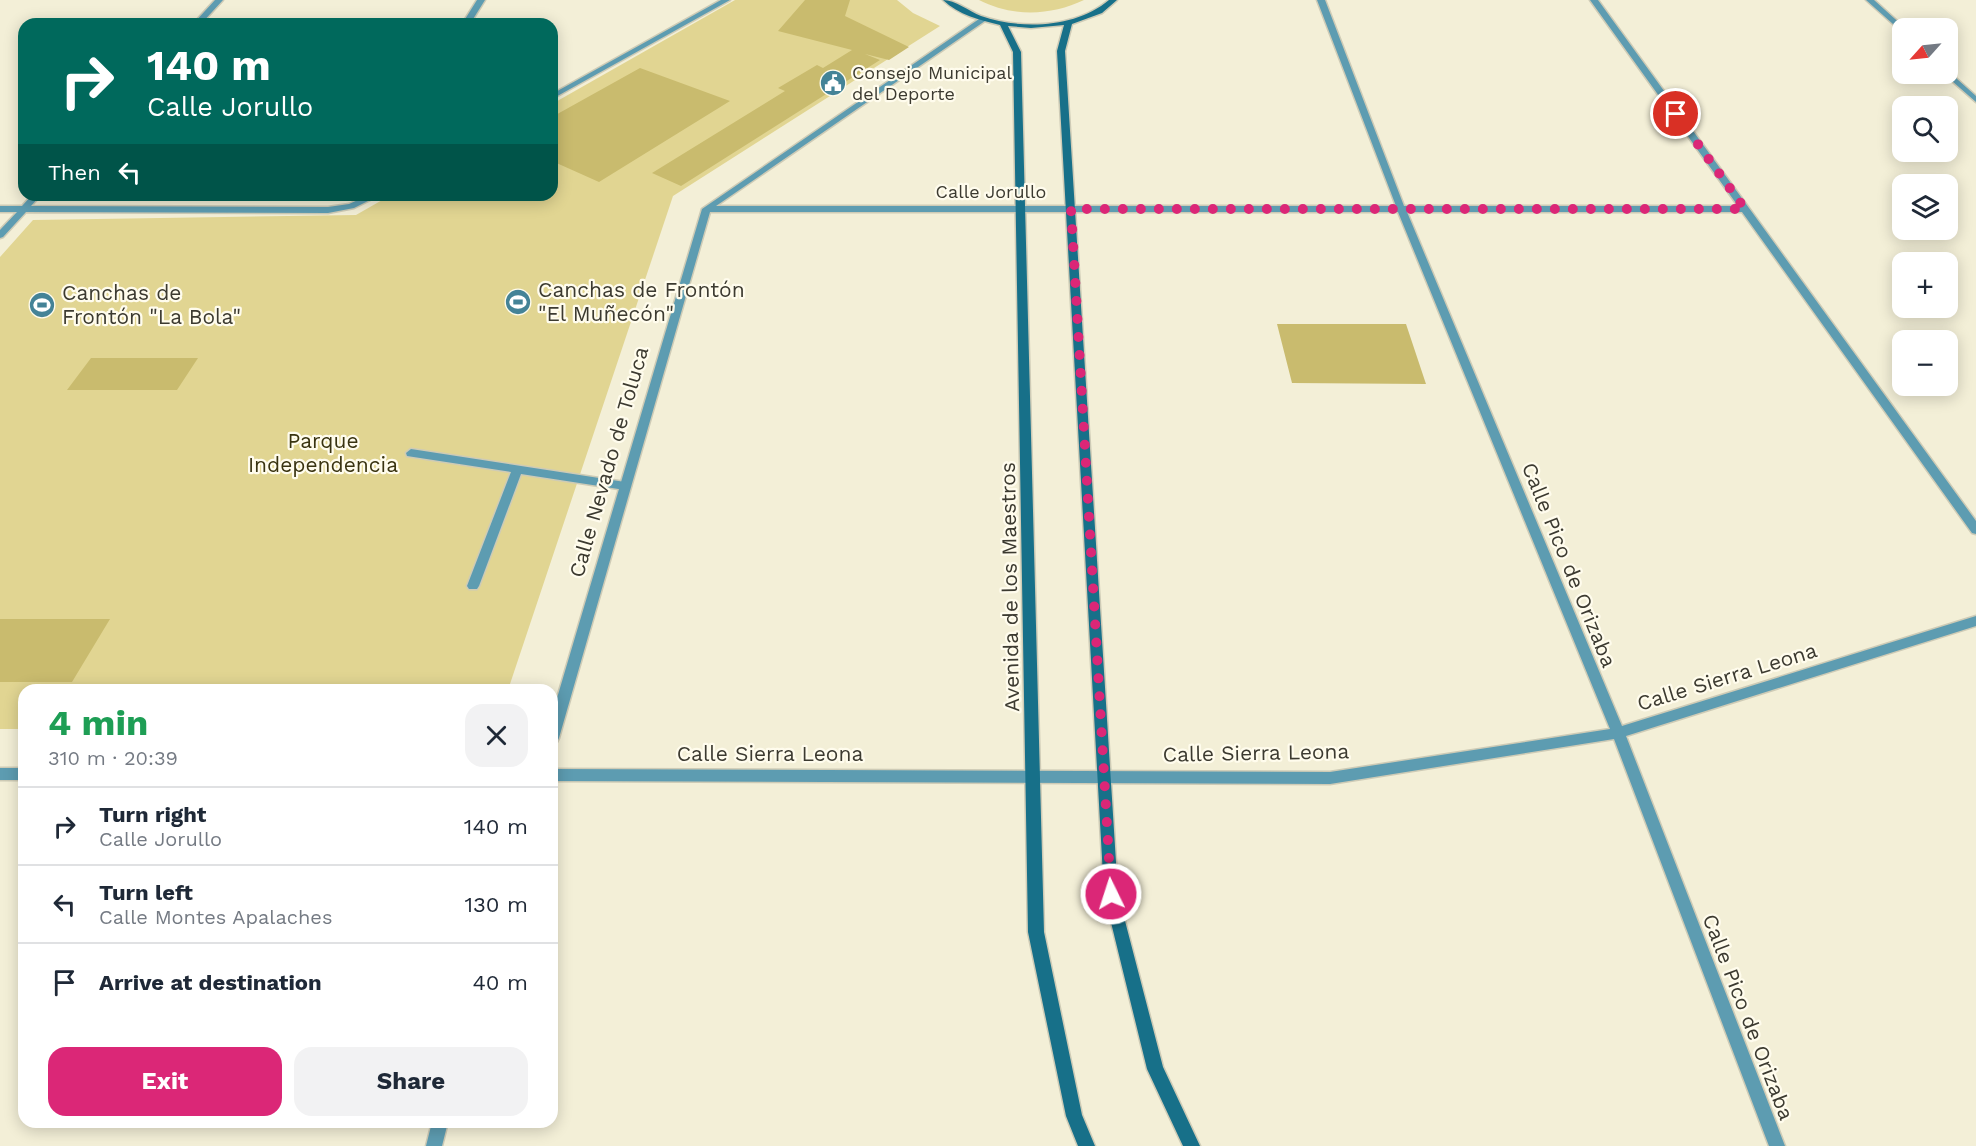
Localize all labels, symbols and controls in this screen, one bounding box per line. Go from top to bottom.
north arrow [1892,18,1958,84]
map controls [1892,18,1958,396]
text: 140 m [147,41,271,90]
icon: right [48,42,126,120]
place label: Consejo Municipal del Deporte [852,62,1012,104]
public building icon: Consejo Municipal del Deporte [818,68,848,98]
pin [1650,88,1701,139]
text: Calle Jorullo [147,91,313,123]
button: search [1892,96,1958,162]
icon: arrive [1659,97,1692,130]
icon: left [113,156,146,189]
text: Then [48,160,101,185]
button: layers [1892,174,1958,240]
street label: Calle Jorullo [936,181,1046,202]
button: + [1892,252,1958,318]
place label: Canchas de Frontón "El Muñecón" [538,277,745,326]
place label: Canchas de Frontón "La Bola" [62,280,241,329]
sports icon: Canchas de Frontón "El Muñecón" [503,287,533,317]
sports icon: Canchas de Frontón "La Bola" [27,290,57,320]
button: − [1892,330,1958,396]
street label: Calle Nevado de Toluca [564,344,653,580]
park label: Parque Independencia [248,428,398,477]
street label: Calle Pico de Orizaba [1517,459,1622,671]
street label: Avenida de los Maestros [995,462,1024,712]
street label: Calle Sierra Leona [1634,637,1820,716]
text: 4 min [48,702,148,744]
button: close [465,704,528,767]
street label: Calle Sierra Leona [1162,738,1350,767]
street label: Calle Sierra Leona [677,741,863,766]
text: 310 m · 20:39 [48,746,178,770]
text: Turn right [99,802,206,827]
icon: right [48,810,81,843]
text: 140 m [464,814,528,839]
text: Calle Jorullo [99,827,222,851]
position arrow [1079,862,1143,926]
text: Turn left [99,880,193,905]
icon: left [48,888,81,921]
text: 130 m [464,892,528,917]
text: Calle Montes Apalaches [99,905,332,929]
street label: Calle Pico de Orizaba [1698,910,1799,1123]
icon: arrive [48,966,81,999]
text: Arrive at destination [99,970,322,995]
text: 40 m [472,970,528,995]
button: Exit [48,1047,282,1116]
button: Share [294,1047,528,1116]

